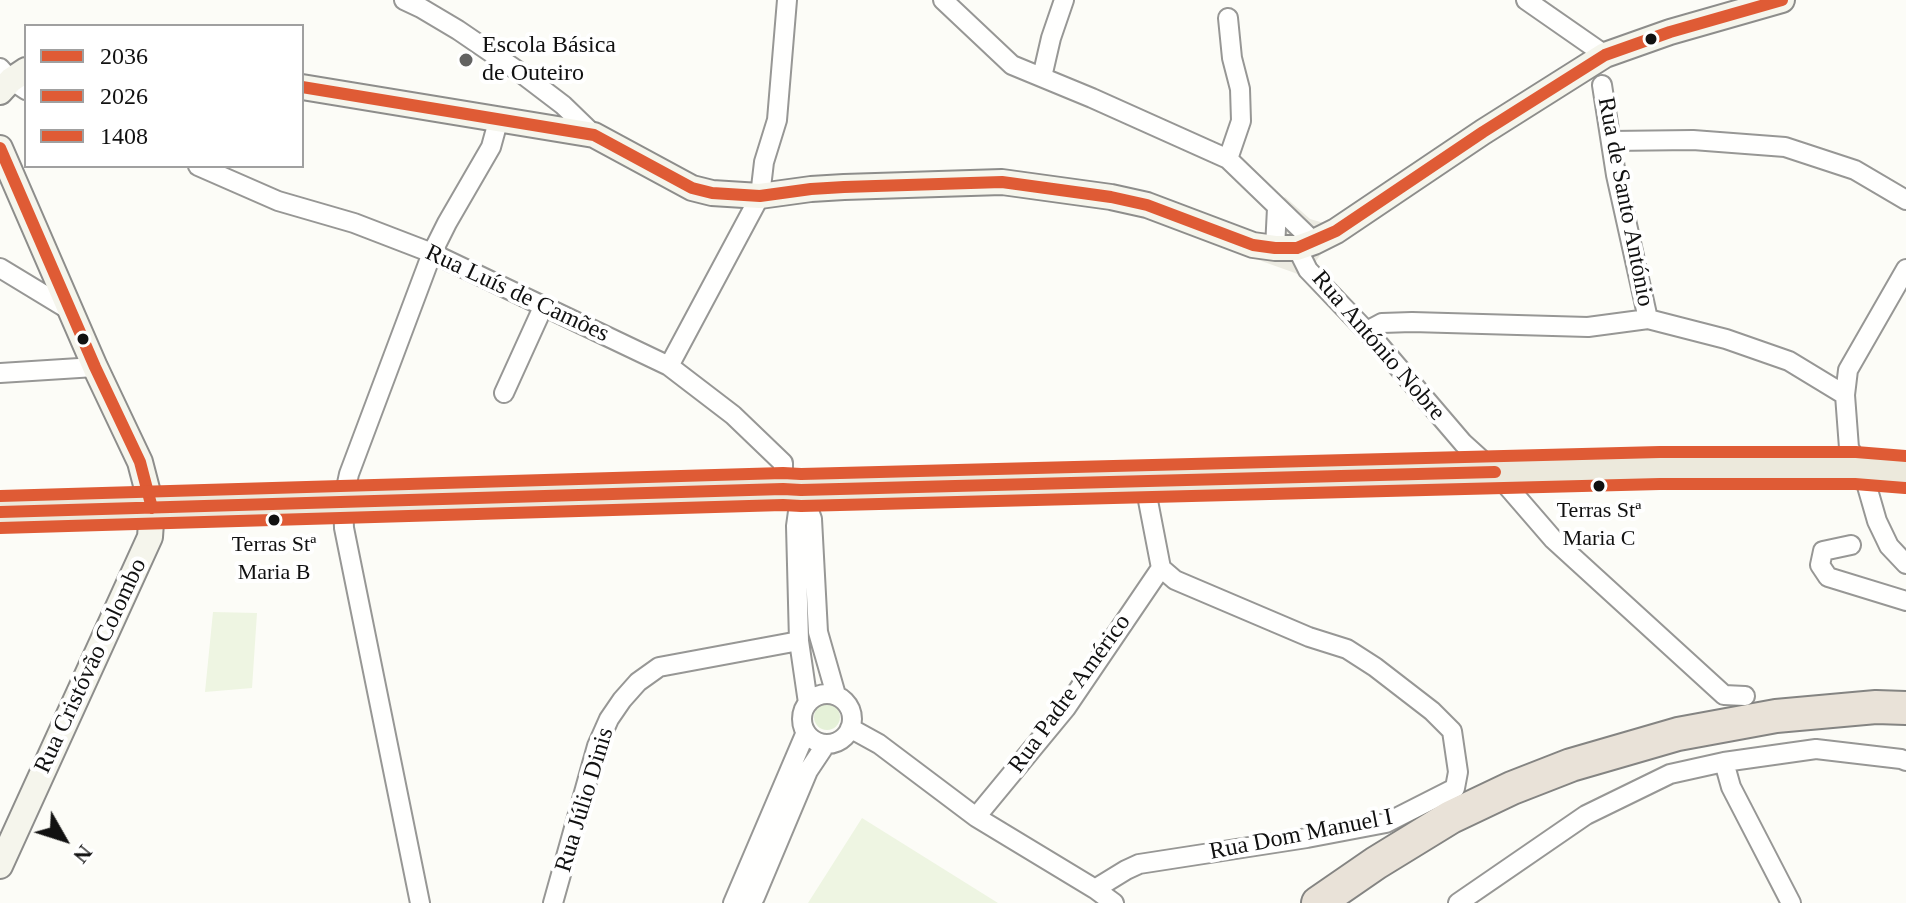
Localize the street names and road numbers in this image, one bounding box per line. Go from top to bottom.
street label: Rua de Santo António [1591,95,1659,309]
street label: Rua Luís de Camões [421,239,613,349]
street label: Rua António Nobre [1305,265,1451,427]
street label: Rua Cristóvão Colombo [29,554,153,778]
street label: Rua Padre Américo [1003,609,1137,779]
street label: Rua Júlio Dinis [549,724,621,876]
street label: Rua Dom Manuel I [1207,803,1395,867]

